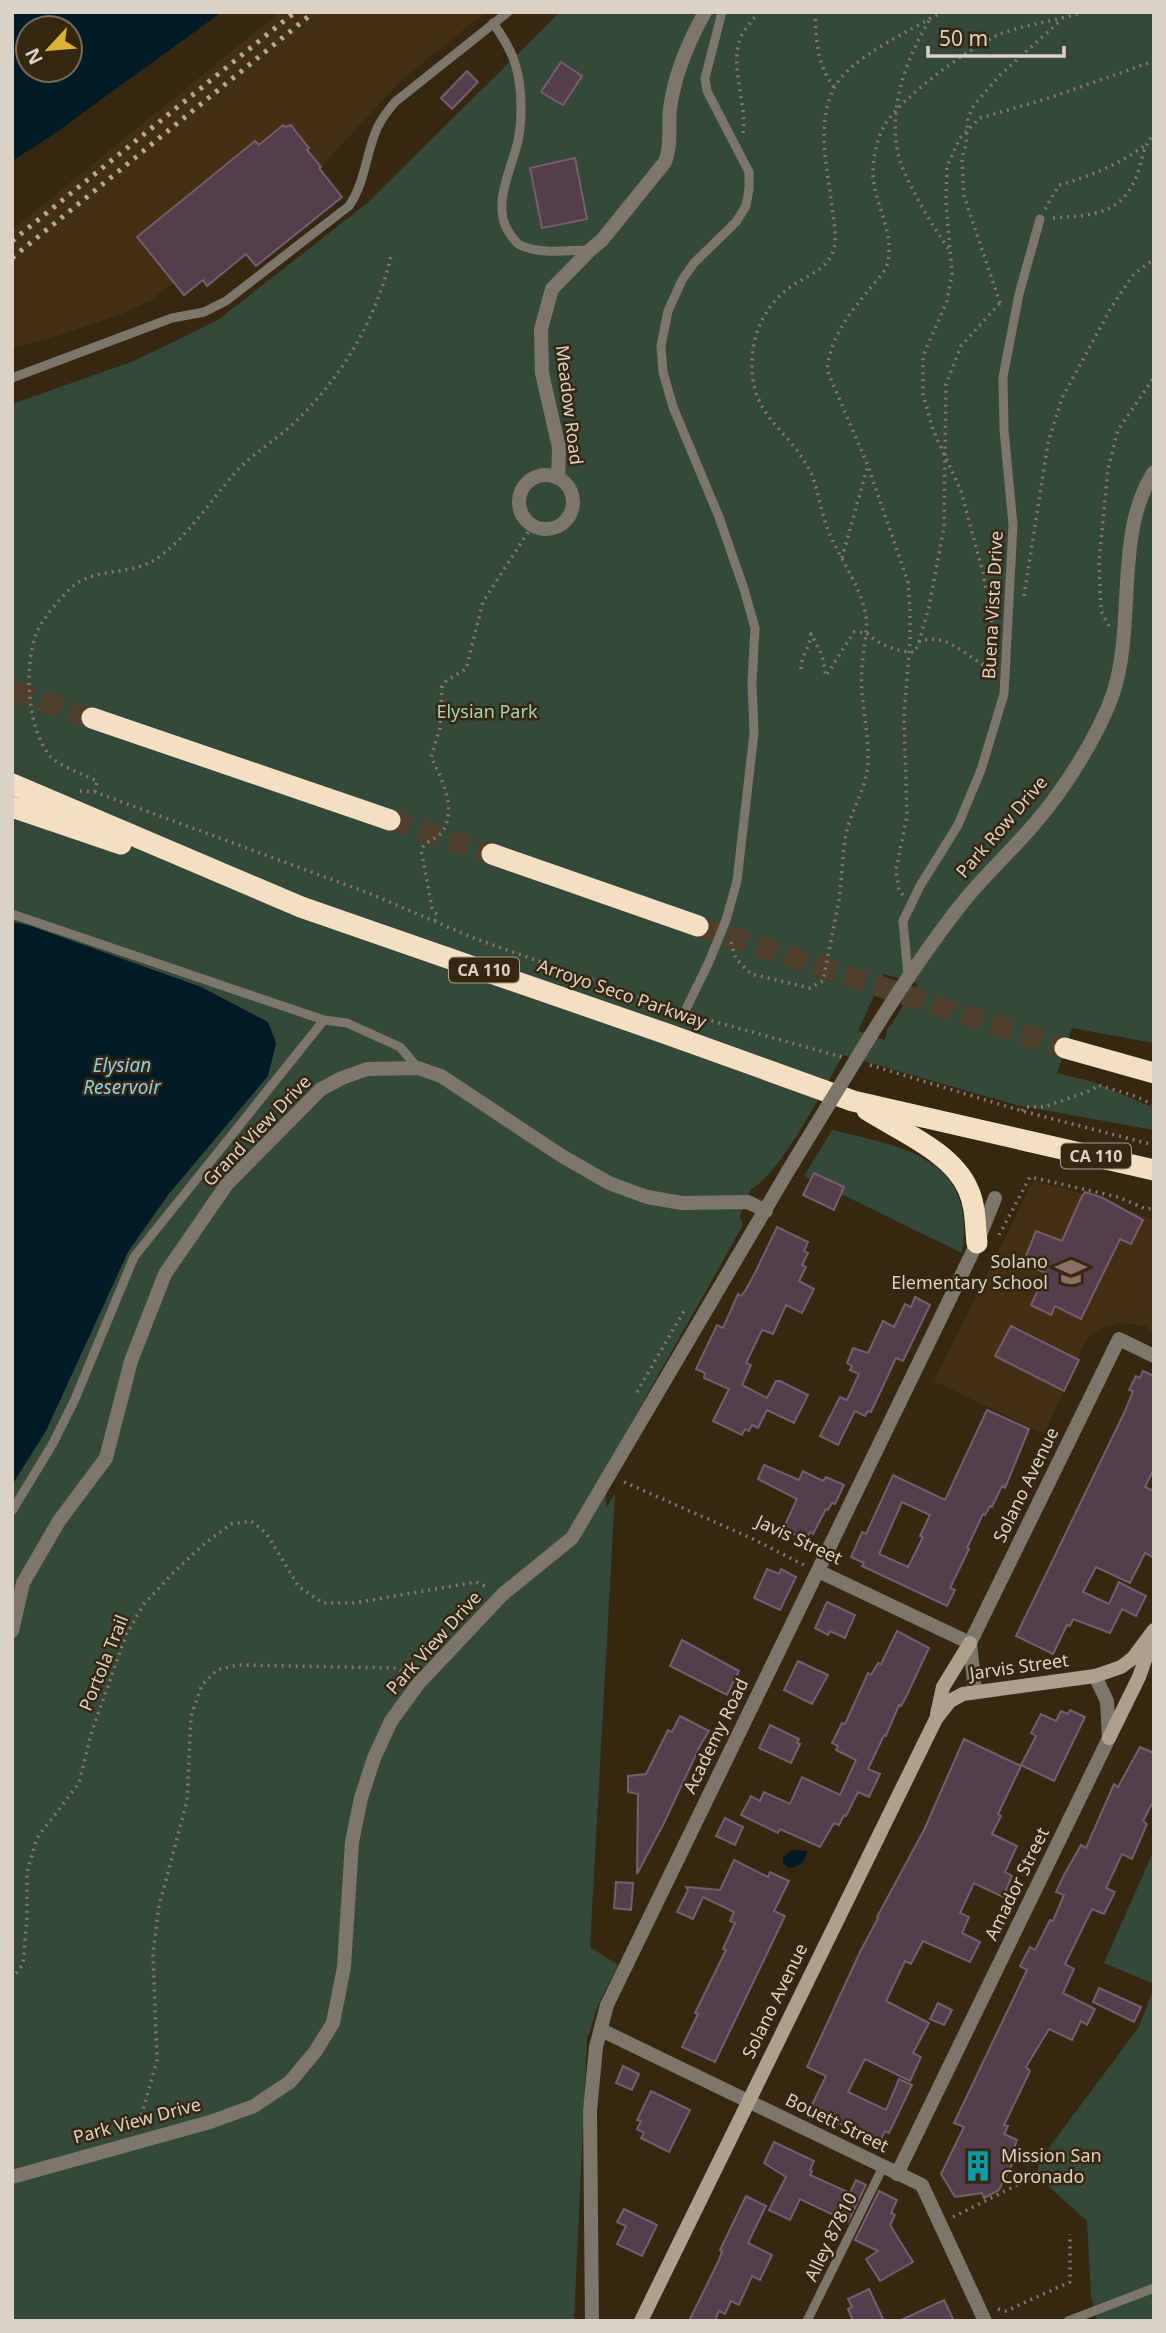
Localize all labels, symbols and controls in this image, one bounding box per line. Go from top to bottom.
north arrow [14,14,84,84]
scale bar [928,14,1064,58]
text: 50 m [939,24,988,52]
text: N [19,44,49,69]
street label: Meadow Road [551,344,589,466]
street label: Buena Vista Drive [976,530,1008,680]
park label: Elysian Park [436,699,538,723]
street label: Park Row Drive [950,770,1052,882]
street label: Arroyo Seco Parkway [535,953,711,1033]
road number: CA 110 [449,958,519,982]
water label: Elysian Reservoir [83,1052,162,1100]
street label: Grand View Drive [197,1070,316,1191]
road number: CA 110 [1061,1144,1131,1168]
place label: Solano Elementary School [891,1249,1048,1294]
school or university icon: Solano Elementary School [1054,1255,1088,1289]
street label: Solano Avenue [987,1423,1063,1546]
street label: Javis Street [751,1508,847,1570]
street label: Park View Drive [380,1586,486,1699]
street label: Portola Trail [73,1611,133,1714]
street label: Jarvis Street [966,1647,1070,1685]
street label: Academy Road [677,1674,753,1797]
street label: Amador Street [978,1823,1054,1944]
street label: Solano Avenue [736,1939,812,2062]
street label: Bouett Street [782,2087,893,2158]
street label: Park View Drive [70,2091,203,2149]
place label: Mission San Coronado [1001,2143,1102,2188]
building icon: Mission San Coronado [961,2149,995,2183]
street label: Alley 87810 [798,2188,862,2285]

